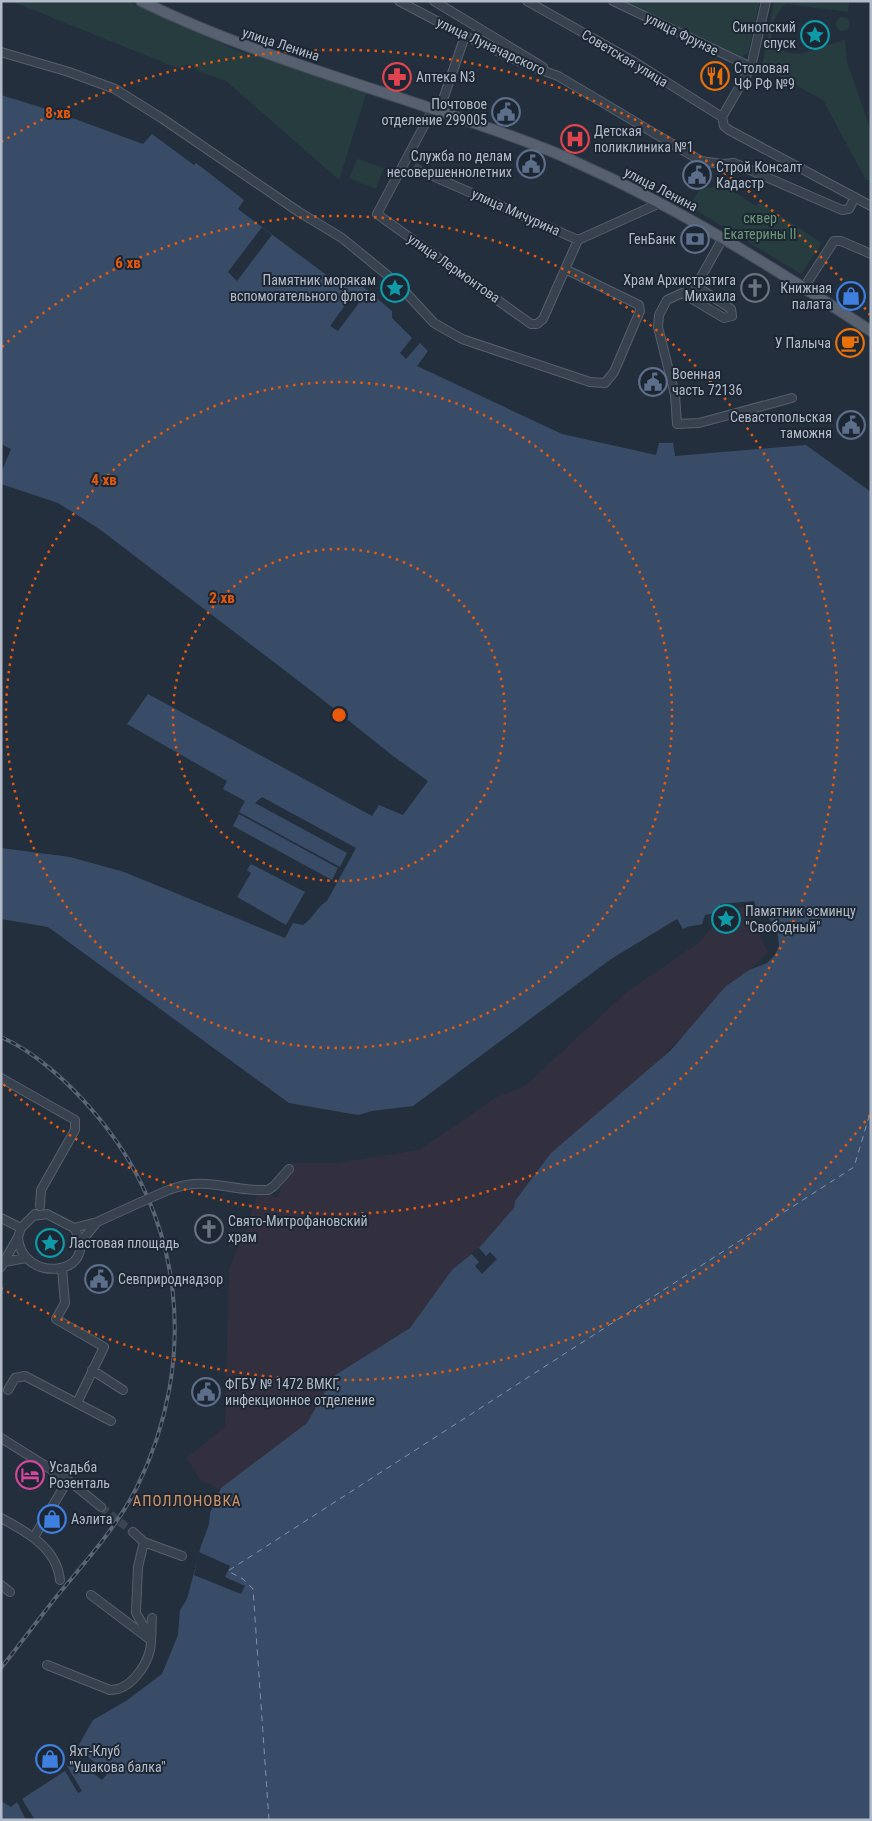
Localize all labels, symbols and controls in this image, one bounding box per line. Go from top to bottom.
street label: улица Фрунзе [643,9,721,59]
street label: улица Луначарского [434,14,548,78]
place label: Синопский спуск [732,19,796,51]
place icon: Синопский спуск [800,20,830,50]
street label: улица Ленина [240,24,322,64]
street label: Советская улица [579,26,671,90]
place label: Столовая ЧФ РФ №9 [734,60,795,92]
restaurant icon: Столовая ЧФ РФ №9 [700,61,730,91]
pharmacy icon: Аптека N3 [382,62,412,92]
place label: Аптека N3 [416,69,475,85]
place label: Почтовое отделение 299005 [381,96,487,128]
public building icon: Почтовое отделение 299005 [491,97,521,127]
text: 8 хв [45,104,71,122]
place label: Детская поликлиника №1 [594,123,694,155]
hospital icon: Детская поликлиника №1 [560,124,590,154]
place label: Служба по делам несовершеннолетних [387,148,512,180]
public building icon: Служба по делам несовершеннолетних [516,149,546,179]
place label: Строй Консалт Кадастр [716,159,802,191]
public building icon: Строй Консалт Кадастр [682,160,712,190]
street label: улица Ленина [622,164,700,214]
street label: улица Мичурина [469,185,563,239]
park label: cквер Екатерины II [723,210,797,242]
bank icon: ГенБанк [680,224,710,254]
street label: улица Лермонтова [405,230,503,306]
place label: ГенБанк [629,231,676,247]
text: 6 хв [115,254,141,272]
place label: Памятник морякам вспомогательного флота [230,272,376,304]
place label: Храм Архистратига Михаила [623,272,736,304]
place icon: Памятник морякам вспомогательного флота [380,273,410,303]
church icon: Храм Архистратига Михаила [740,273,770,303]
place label: Книжная палата [780,280,832,312]
shop icon: Книжная палата [836,281,866,311]
cafe icon: У Палыча [835,328,865,358]
place label: У Палыча [775,335,831,351]
place label: Военная часть 72136 [672,366,742,398]
public building icon: Военная часть 72136 [638,367,668,397]
place label: Севастопольская таможня [730,409,832,441]
public building icon: Севастопольская таможня [836,410,866,440]
text: 4 хв [91,471,117,489]
text: 2 хв [209,589,235,607]
centre of rings [330,706,348,724]
place label: Памятник эсминцу "Свободный" [745,903,856,935]
place icon: Памятник эсминцу "Свободный" [711,904,741,934]
place label: Свято-Митрофановский храм [228,1213,368,1245]
church icon: Свято-Митрофановский храм [194,1214,224,1244]
place icon: Ластовая площадь [35,1228,65,1258]
place label: Ластовая площадь [69,1235,180,1251]
public building icon: Севприроднадзор [84,1264,114,1294]
place label: Севприроднадзор [118,1271,223,1287]
place label: ФГБУ № 1472 ВМКГ, инфекционное отделение [225,1376,375,1408]
public building icon: ФГБУ № 1472 ВМКГ, инфекционное отделение [191,1377,221,1407]
place label: Усадьба Розенталь [49,1459,110,1491]
hotel icon: Усадьба Розенталь [15,1460,45,1490]
district label: АПОЛЛОНОВКА [133,1492,241,1510]
shop icon: Аэлита [37,1504,67,1534]
place label: Аэлита [71,1511,112,1527]
place label: Яхт-Клуб "Ушакова балка" [69,1743,166,1775]
shop icon: Яхт-Клуб "Ушакова балка" [35,1744,65,1774]

